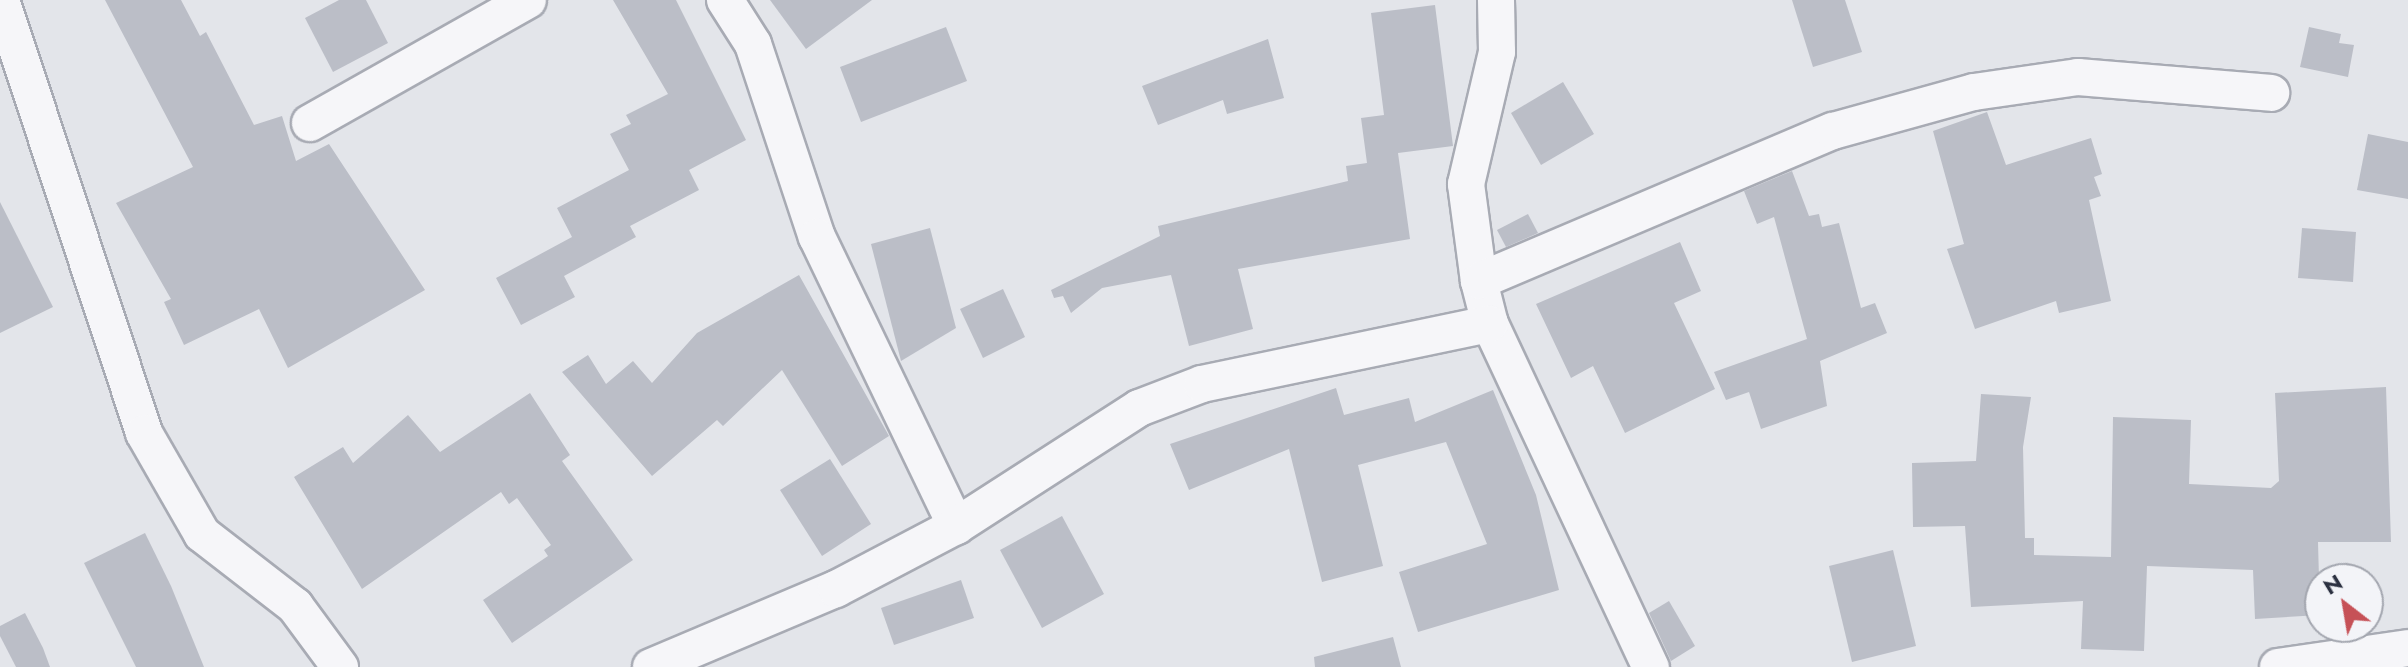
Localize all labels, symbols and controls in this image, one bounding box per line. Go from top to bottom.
north arrow [2304,563,2384,643]
text: N [2317,566,2348,602]

